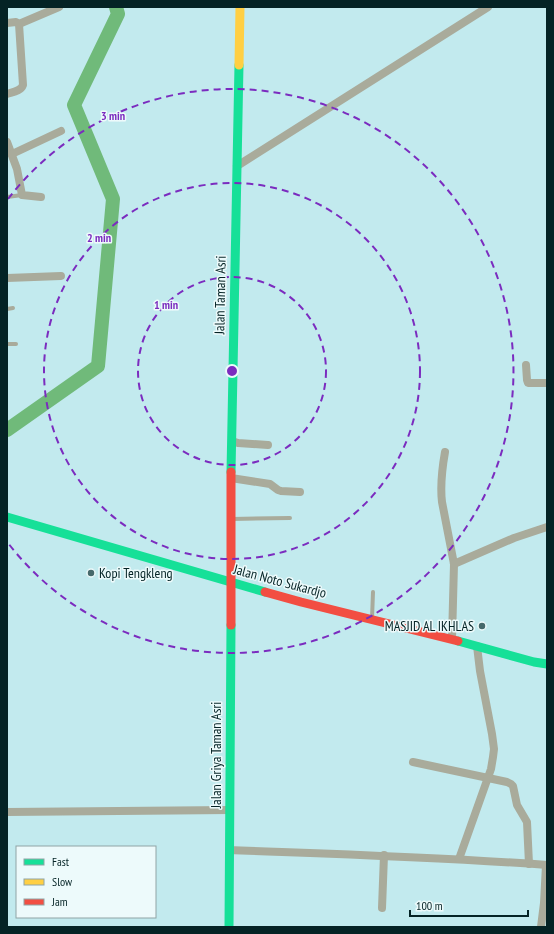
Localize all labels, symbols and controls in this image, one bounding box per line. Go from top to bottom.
text: 3 min [101,108,125,123]
text: 2 min [87,230,111,245]
street label: Jalan Taman Asri [210,255,230,336]
text: 1 min [154,297,178,312]
centre of rings [225,364,239,378]
street label: Jalan Noto Sukardjo [231,560,328,602]
place label: Kopi Tengkleng [99,564,173,582]
marker: Kopi Tengkleng [86,568,96,578]
place label: MASJID AL IKHLAS [385,617,474,635]
marker: MASJID AL IKHLAS [477,621,487,631]
street label: Jalan Griya Taman Asri [207,702,225,809]
legend [16,846,156,918]
text: Fast [52,854,70,869]
text: Slow [52,874,73,889]
scale bar [410,892,528,918]
text: Jam [51,894,68,909]
text: 100 m [416,898,443,913]

